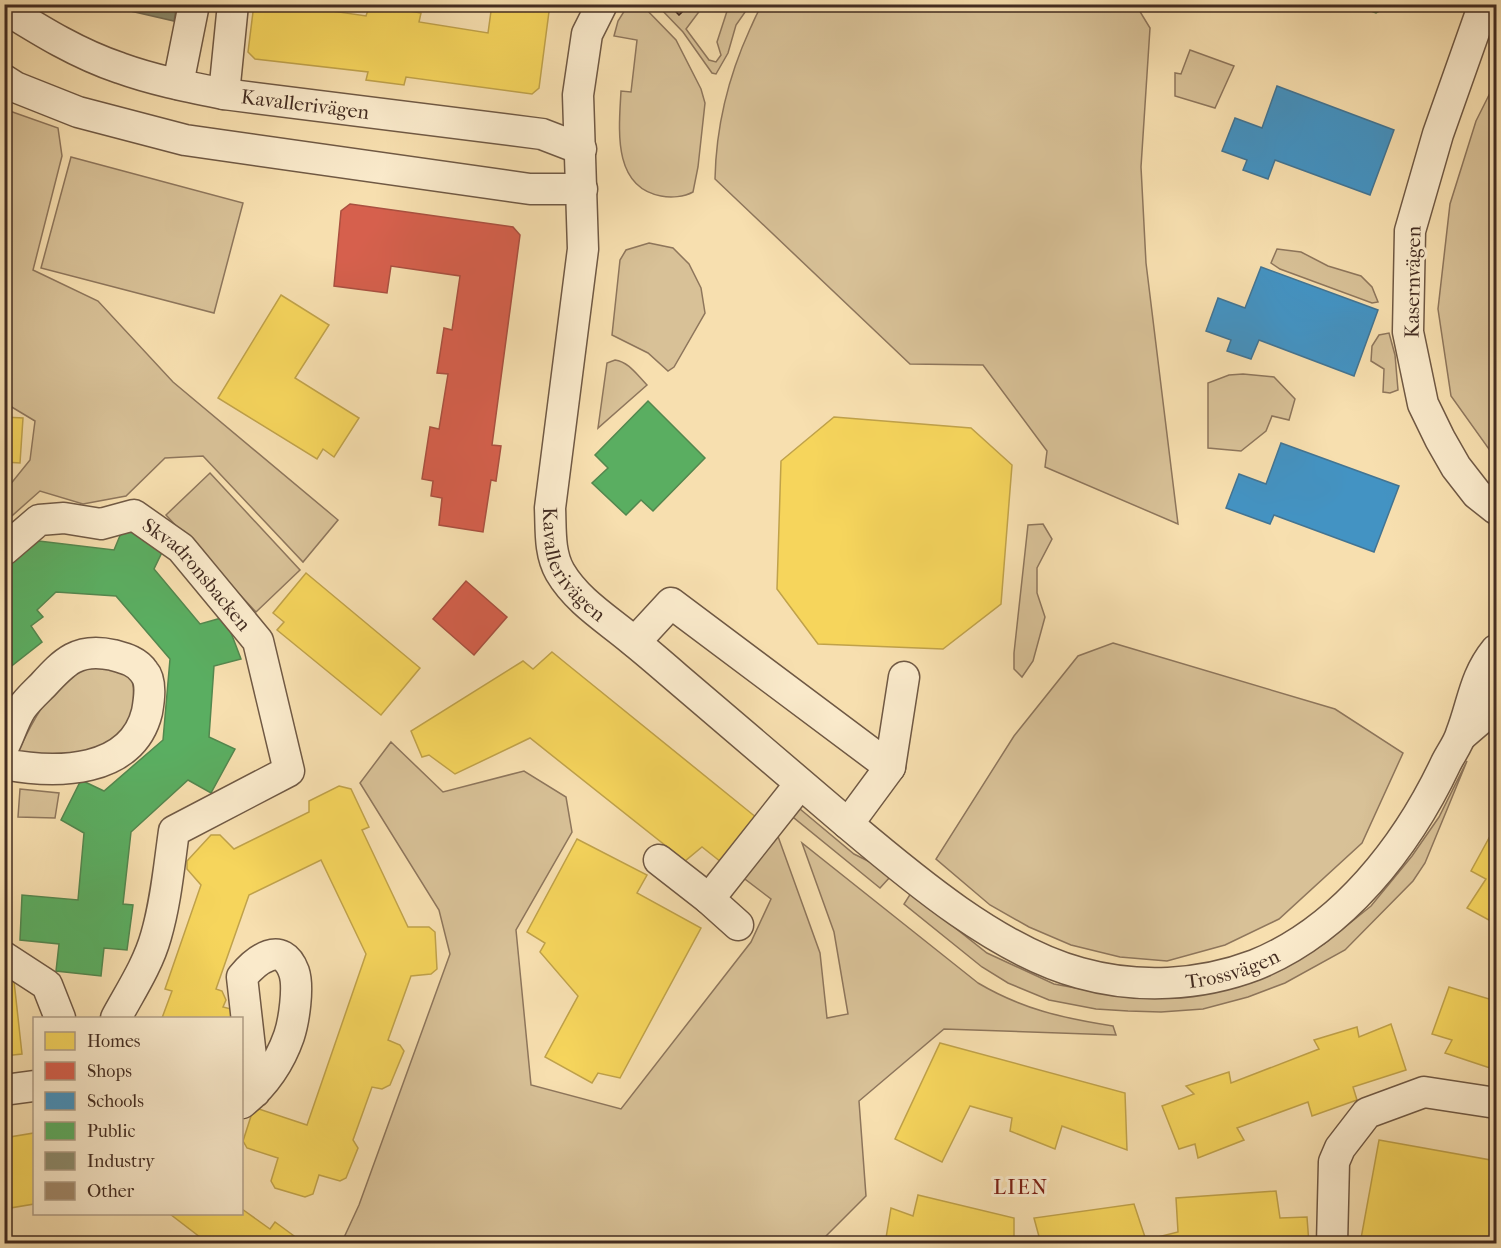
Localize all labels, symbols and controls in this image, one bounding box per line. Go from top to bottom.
street label: Kavallerivägen [240,85,371,124]
street label: Kasernvägen [1401,225,1425,338]
street label: Kavallerivägen [539,507,611,626]
street label: Skvadronsbacken [138,513,256,636]
street label: Trossvägen [1184,944,1283,993]
legend [33,1017,243,1215]
text: Homes [87,1031,141,1052]
text: Shops [87,1061,132,1082]
text: Schools [87,1091,144,1112]
text: Public [87,1121,135,1142]
text: Industry [87,1151,156,1172]
district label: LIEN [993,1175,1049,1199]
text: Other [87,1181,135,1202]

